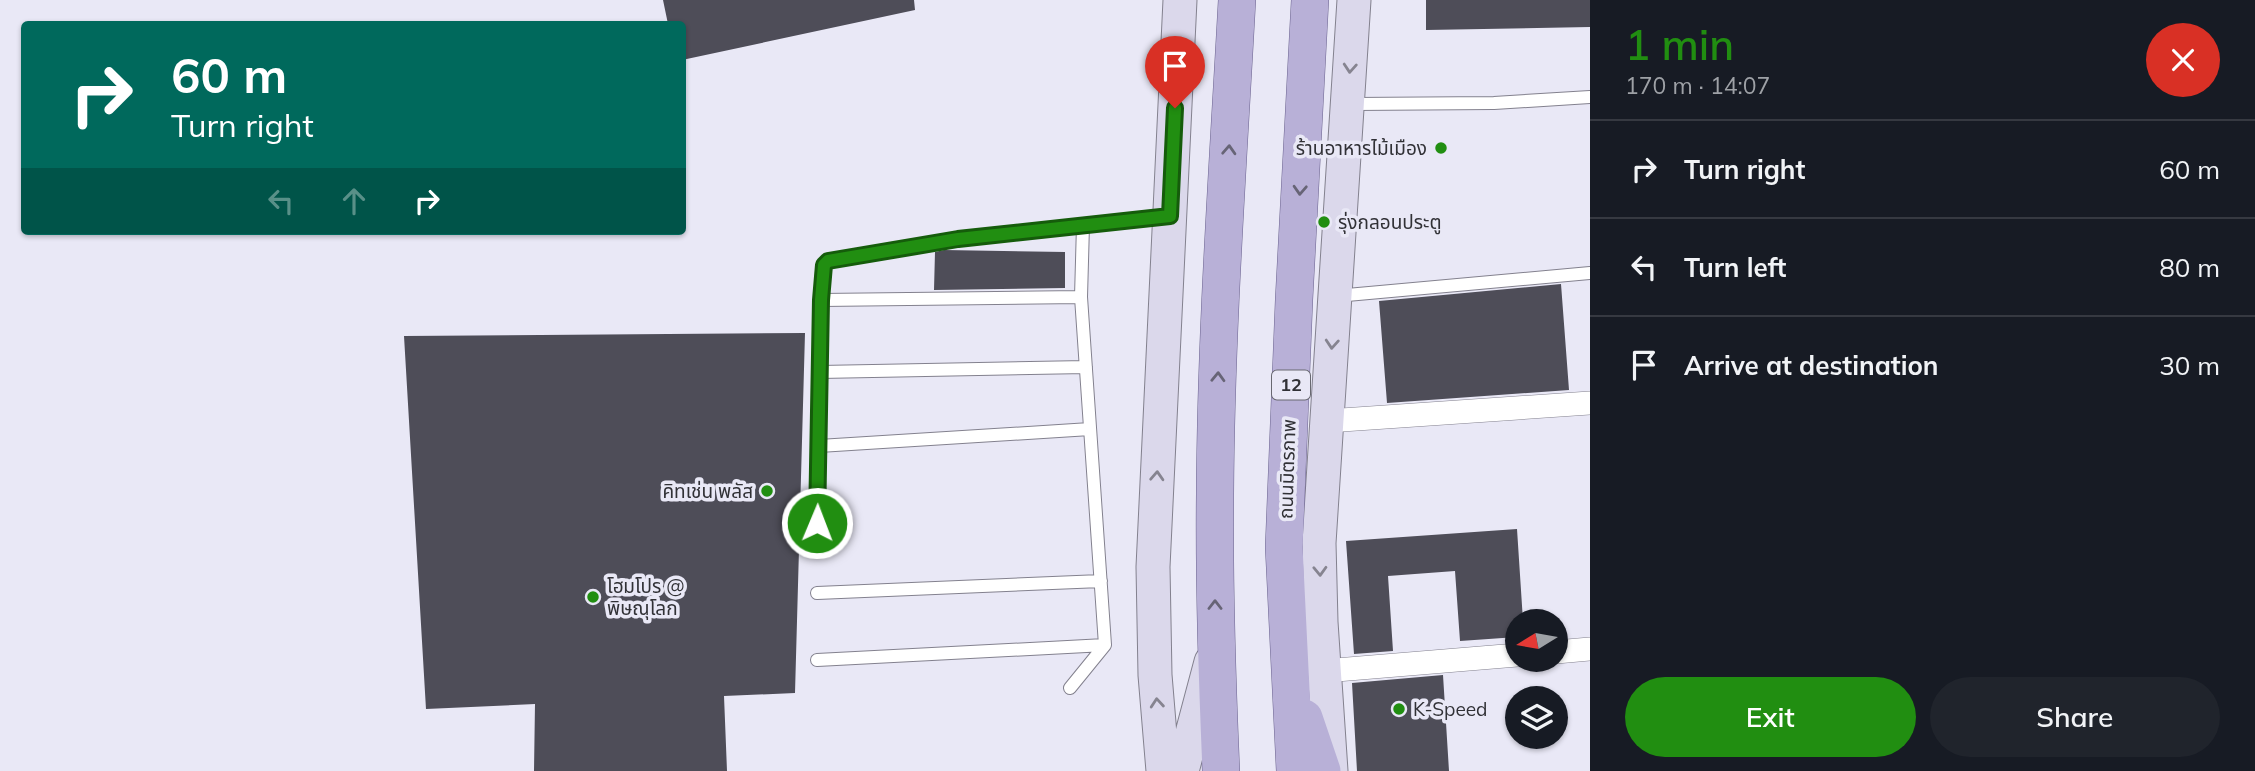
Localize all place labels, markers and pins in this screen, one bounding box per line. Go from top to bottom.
pin [1145,36,1205,108]
place label: ร้านอาหารไม้เมือง [1296,136,1427,160]
marker: ร้านอาหารไม้เมือง [1433,140,1449,156]
place label: รุ่งกลอนประตู [1338,210,1442,235]
marker: รุ่งกลอนประตู [1316,214,1332,230]
place label: คิทเช่น พลัส [662,479,753,503]
marker: คิทเช่น พลัส [759,483,775,499]
place label: โฮมโปร @ พิษณุโลก [607,574,685,620]
marker: โฮมโปร @ พิษณุโลก [585,589,601,605]
place label: K-Speed [1413,697,1488,721]
marker: K-Speed [1391,701,1407,717]

